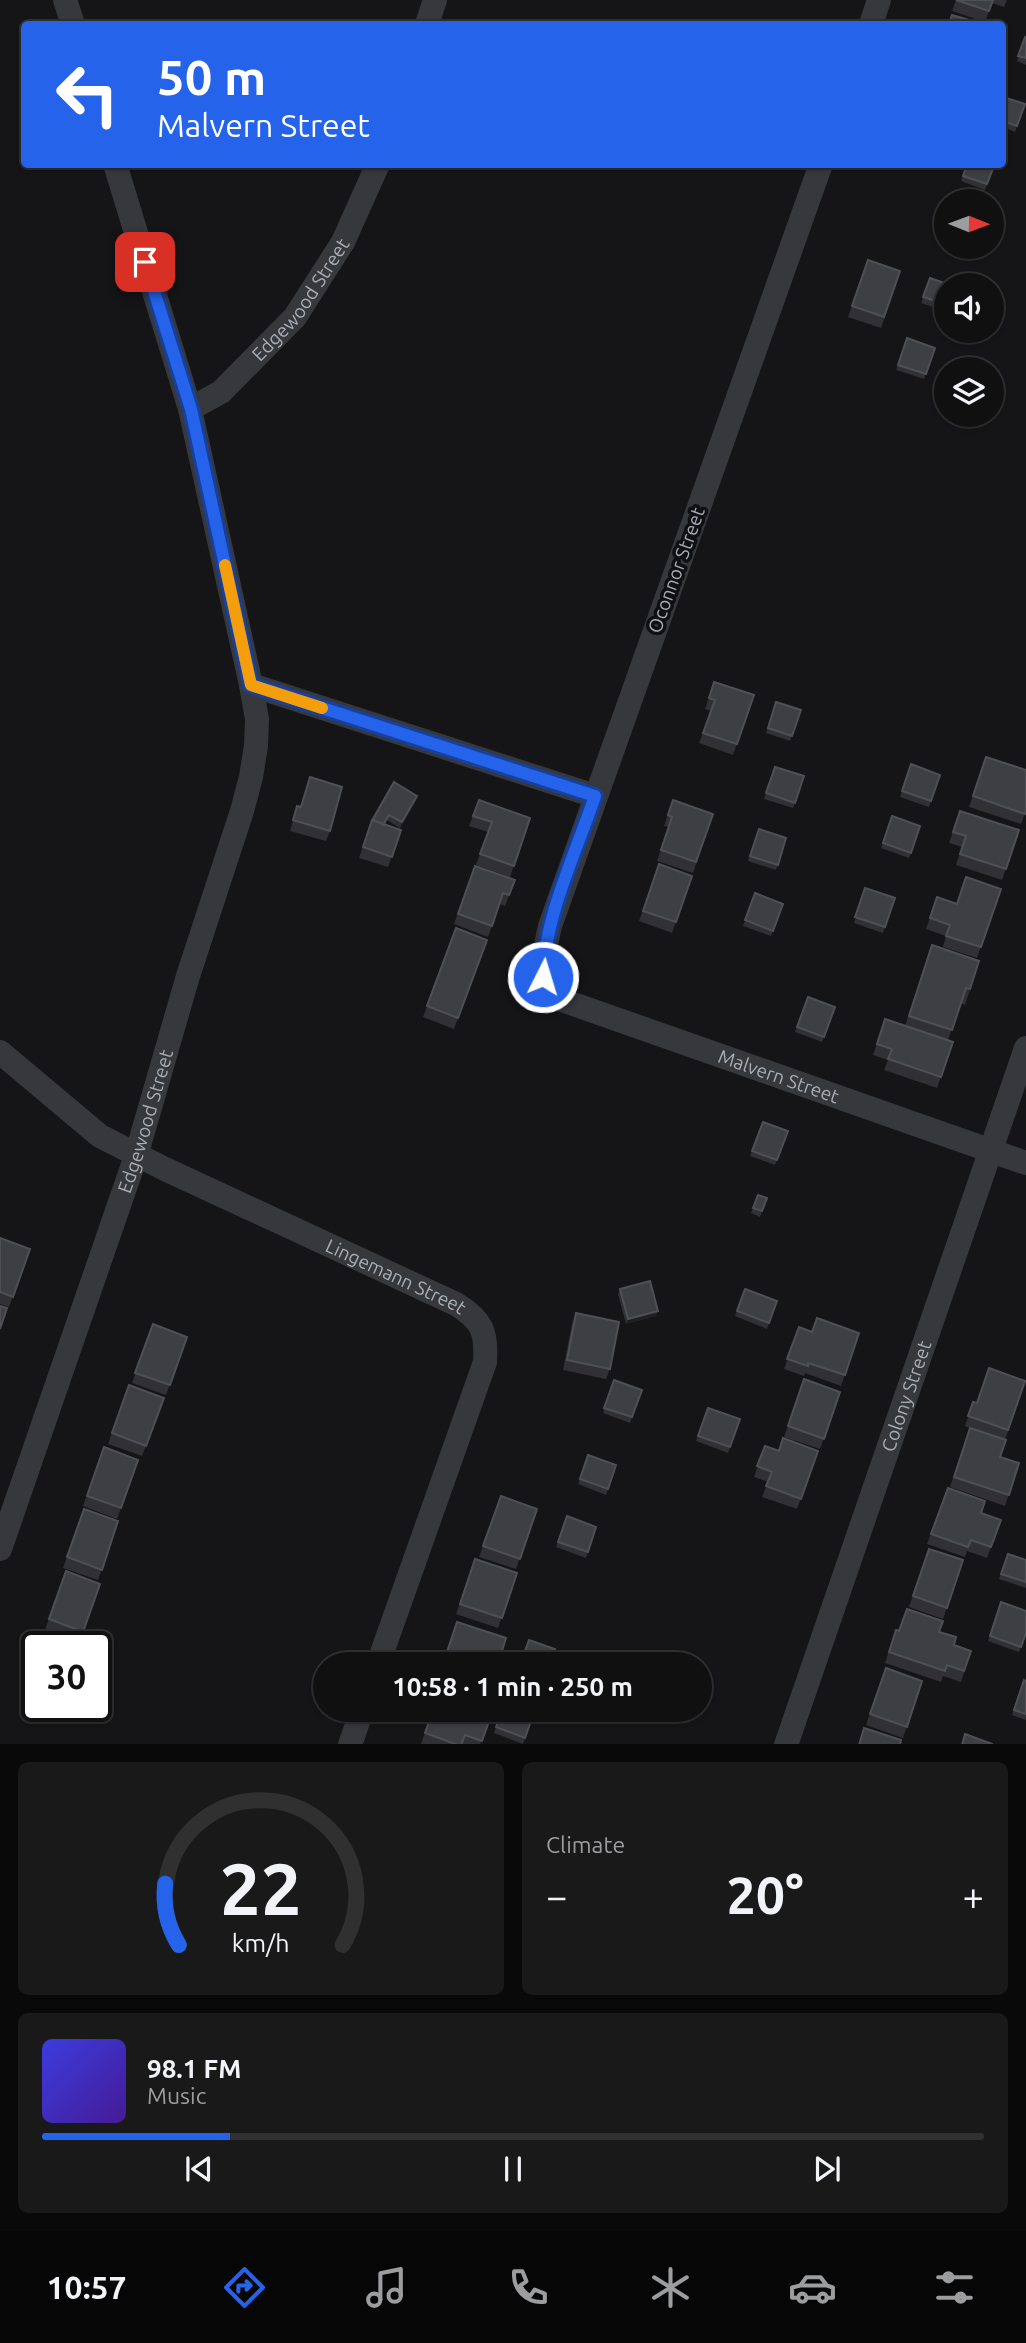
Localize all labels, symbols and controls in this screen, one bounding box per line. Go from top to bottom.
icon: left [42,49,133,140]
text: 50 m [157,49,266,104]
text: Malvern Street [157,107,370,143]
north arrow [934,189,1004,259]
map controls [934,189,1004,427]
pin [115,232,175,292]
street label: Edgewood Street [247,233,354,365]
icon: arrive [126,243,164,281]
button: sound [934,273,1004,343]
button: layers [934,357,1004,427]
street label: Oconnor Street [643,504,709,636]
position arrow [506,940,580,1014]
street label: Malvern Street [715,1045,843,1108]
street label: Edgewood Street [113,1046,177,1196]
street label: Lingemann Street [322,1234,471,1319]
street label: Colony Street [877,1337,936,1455]
speed limit sign: 30 [21,1631,112,1722]
text: 10:58 · 1 min · 250 m [392,1672,633,1701]
text: Climate [546,1832,625,1857]
text: 22 [220,1847,302,1929]
text: 20° [726,1866,804,1924]
text: − [546,1875,567,1917]
text: + [963,1875,984,1917]
text: km/h [232,1928,290,1956]
text: 98.1 FM [147,2054,241,2083]
text: Music [147,2083,206,2108]
icon: previous [180,2150,218,2188]
icon: pause [494,2150,532,2188]
icon: next [808,2150,846,2188]
icon: directions [220,2263,269,2312]
icon: music [362,2263,411,2312]
icon: phone [504,2263,553,2312]
icon: climate [646,2263,695,2312]
icon: car [788,2263,837,2312]
icon: filters [930,2263,979,2312]
text: 10:57 [47,2269,127,2305]

